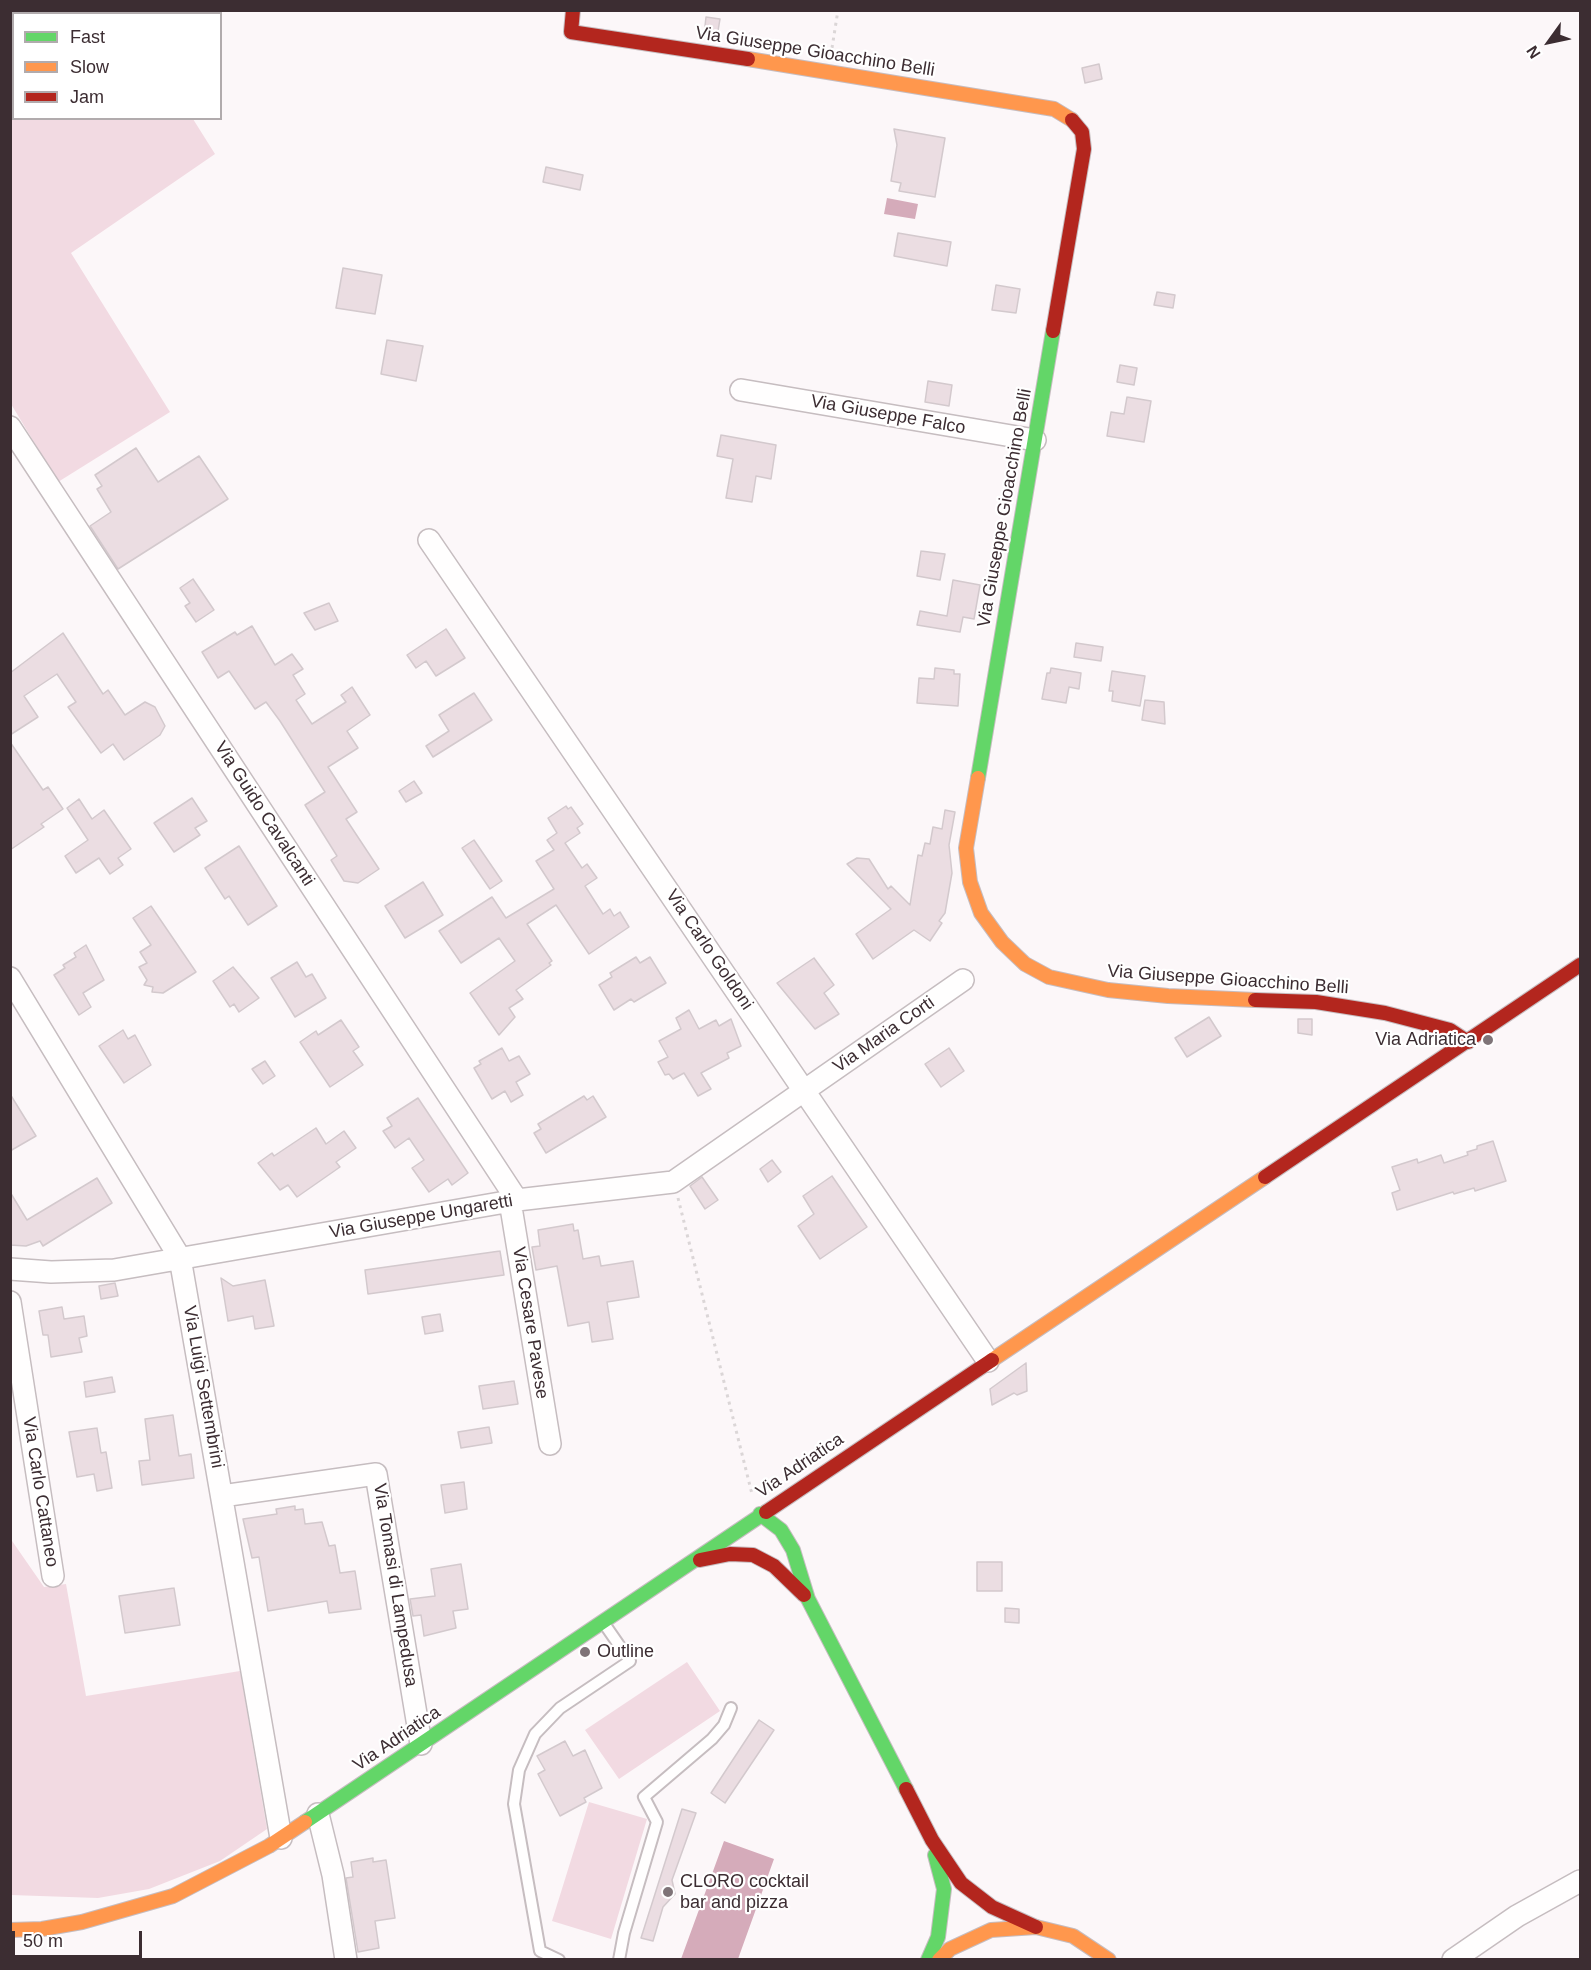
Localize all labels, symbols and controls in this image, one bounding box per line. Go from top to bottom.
legend [12,12,222,120]
north arrow [1519,12,1579,72]
street label: Via Giuseppe Gioacchino Belli [694,22,936,82]
text: Fast [70,27,105,47]
text: N [1523,43,1544,62]
text: Slow [70,57,109,77]
text: Jam [70,87,104,107]
street label: Via Giuseppe Gioacchino Belli [973,387,1037,629]
street label: Via Giuseppe Falco [809,391,967,439]
street label: Via Guido Cavalcanti [209,738,319,890]
street label: Via Carlo Goldoni [661,886,757,1014]
street label: Via Giuseppe Gioacchino Belli [1107,961,1349,999]
street label: Via Maria Corti [829,992,939,1078]
place label: Via Adriatica [1375,1029,1476,1051]
marker: Via Adriatica [1481,1033,1495,1047]
street label: Via Giuseppe Ungaretti [328,1190,514,1244]
street label: Via Cesare Pavese [507,1245,553,1401]
street label: Via Luigi Settembrini [178,1304,228,1470]
street label: Via Carlo Cattaneo [17,1415,63,1569]
street label: Via Adriatica [752,1429,848,1503]
street label: Via Tomasi di Lampedusa [368,1482,422,1688]
place label: Outline [597,1641,654,1663]
marker: Outline [578,1645,592,1659]
street label: Via Adriatica [349,1702,445,1776]
place label: CLORO cocktail bar and pizza [680,1871,809,1914]
marker: CLORO cocktail bar and pizza [661,1885,675,1899]
scale bar [15,1919,146,1957]
text: 50 m [23,1931,63,1951]

